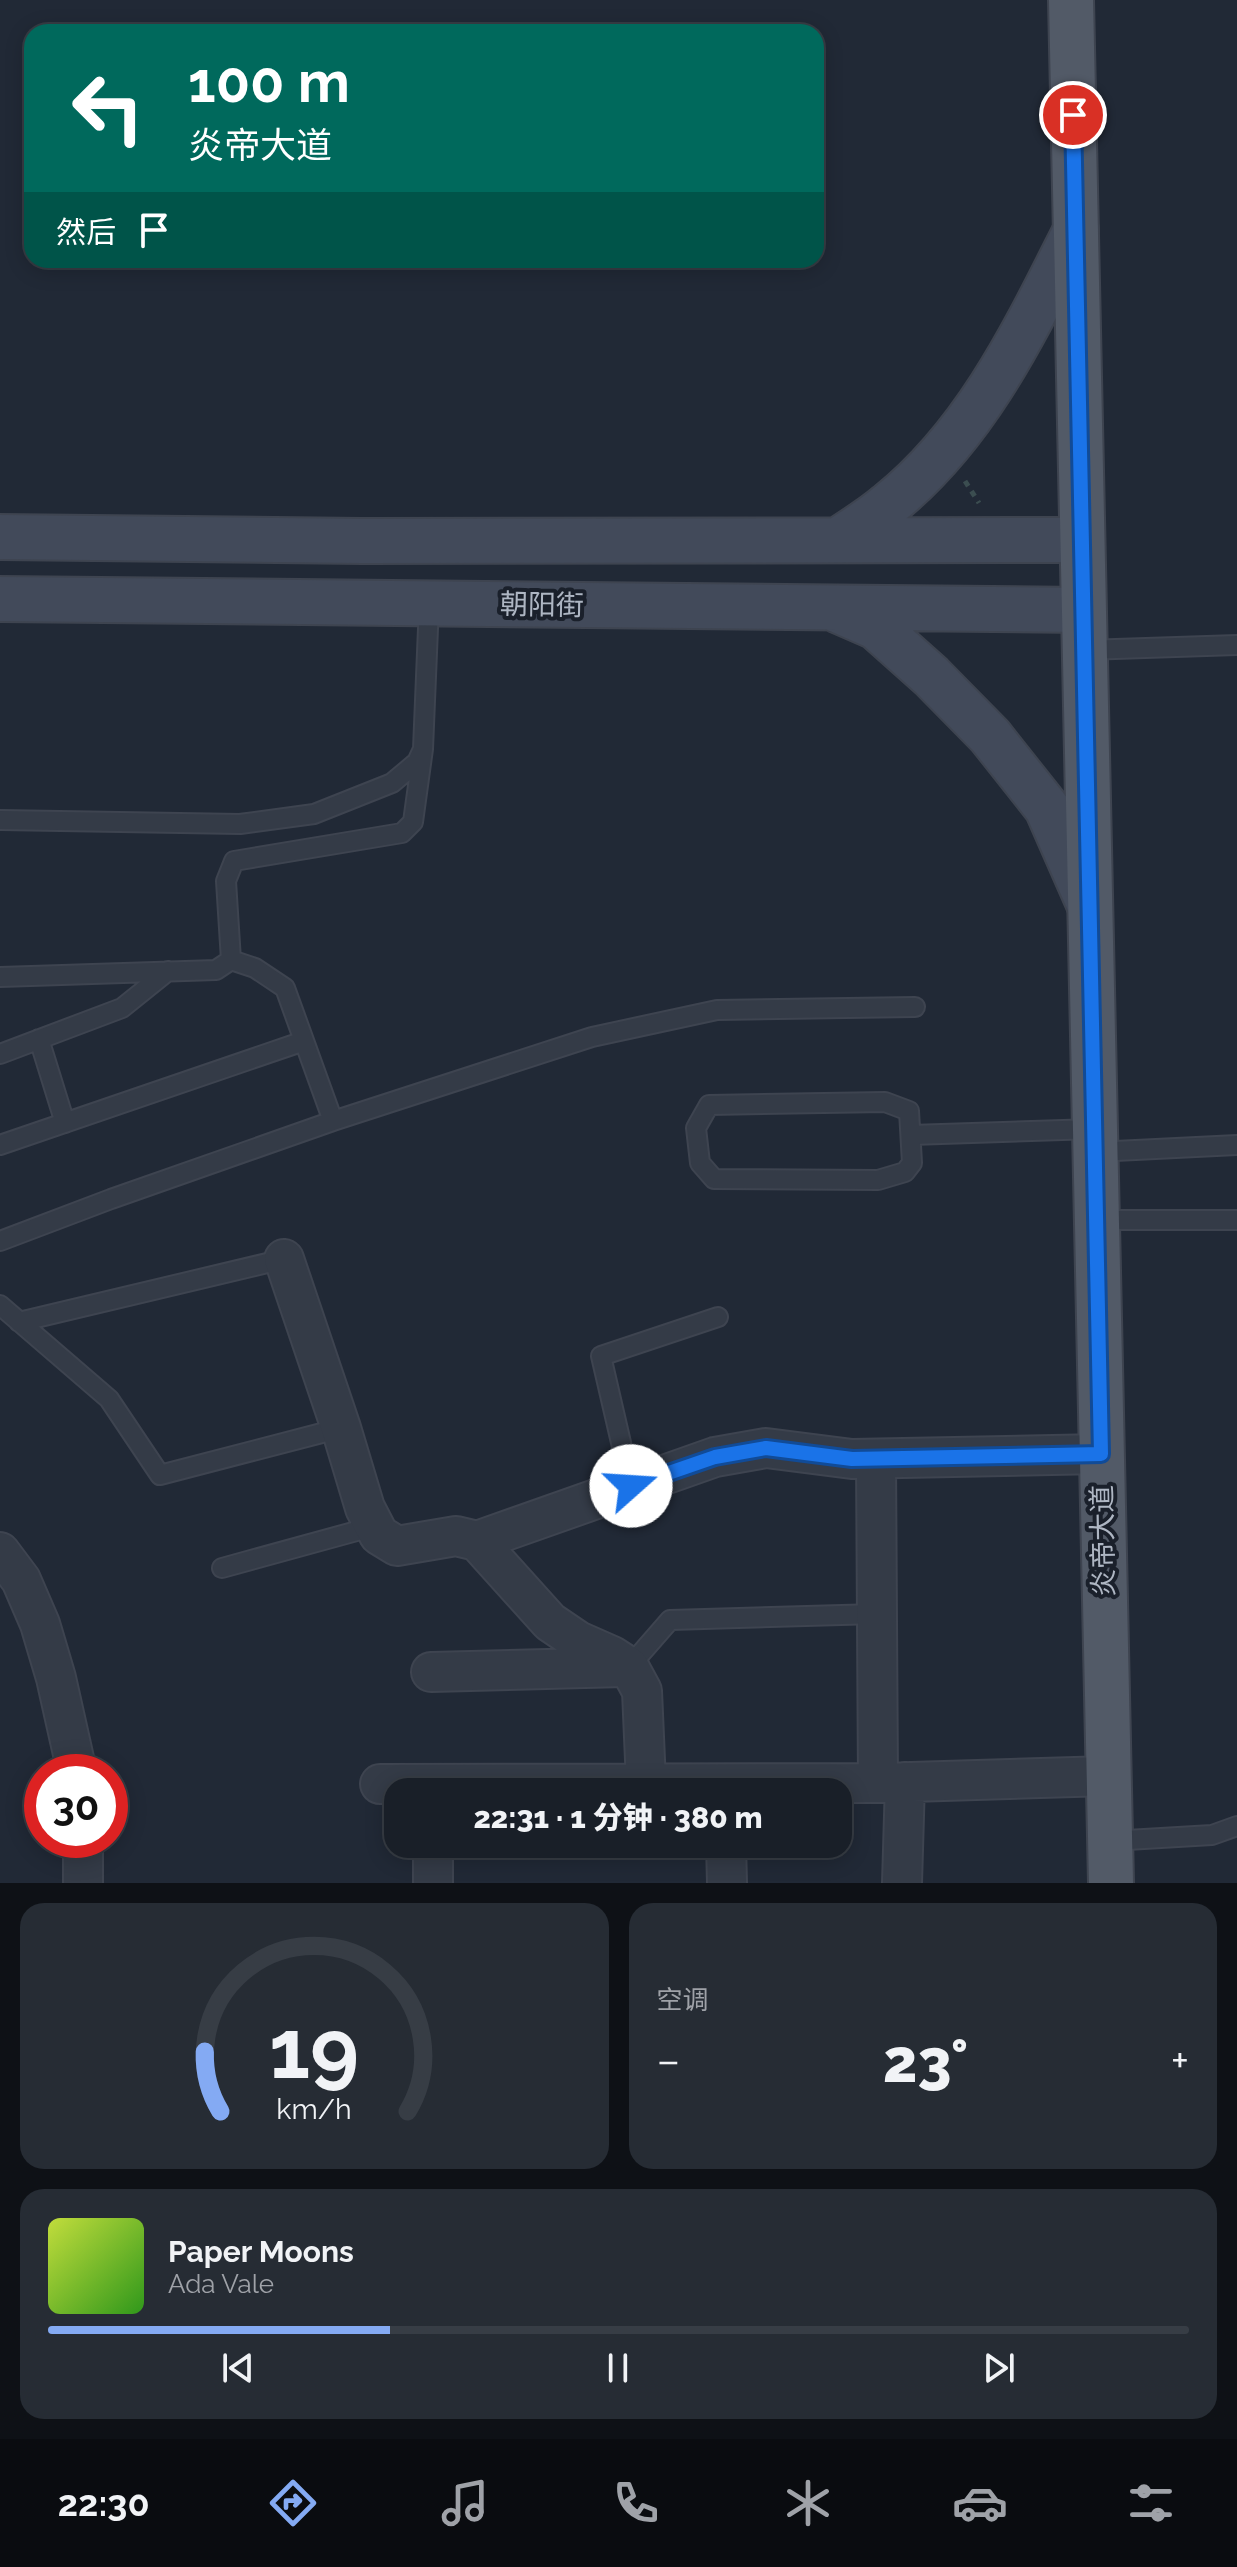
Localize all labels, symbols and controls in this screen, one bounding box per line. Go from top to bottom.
text: 100 m [188,49,350,115]
icon: left [56,56,160,160]
pin [1039,81,1107,149]
icon: arrive [1051,93,1095,137]
text: 炎帝大道 [188,124,332,166]
icon: arrive [132,208,176,252]
text: 然后 [56,215,116,250]
street label: 朝阳街 [500,588,584,622]
position arrow [589,1444,673,1528]
street label: 炎帝大道 [1086,1485,1120,1597]
speed limit sign: 30 [24,1754,128,1858]
text: 22:31 · 1 分钟 · 380 m [473,1800,763,1835]
text: 空调 [657,1985,709,2015]
text: 19 [269,2000,359,2097]
text: 23° [883,2026,968,2096]
text: − [657,2035,680,2086]
text: + [1171,2035,1189,2086]
text: km/h [277,2092,352,2126]
text: Paper Moons [168,2234,354,2269]
text: Ada Vale [168,2269,274,2299]
icon: previous [216,2346,260,2390]
icon: pause [596,2346,640,2390]
icon: next [977,2346,1021,2390]
icon: directions [265,2475,321,2531]
icon: music [437,2475,493,2531]
icon: phone [608,2475,664,2531]
icon: climate [780,2475,836,2531]
icon: car [952,2475,1008,2531]
icon: filters [1123,2475,1179,2531]
text: 22:30 [58,2482,150,2524]

